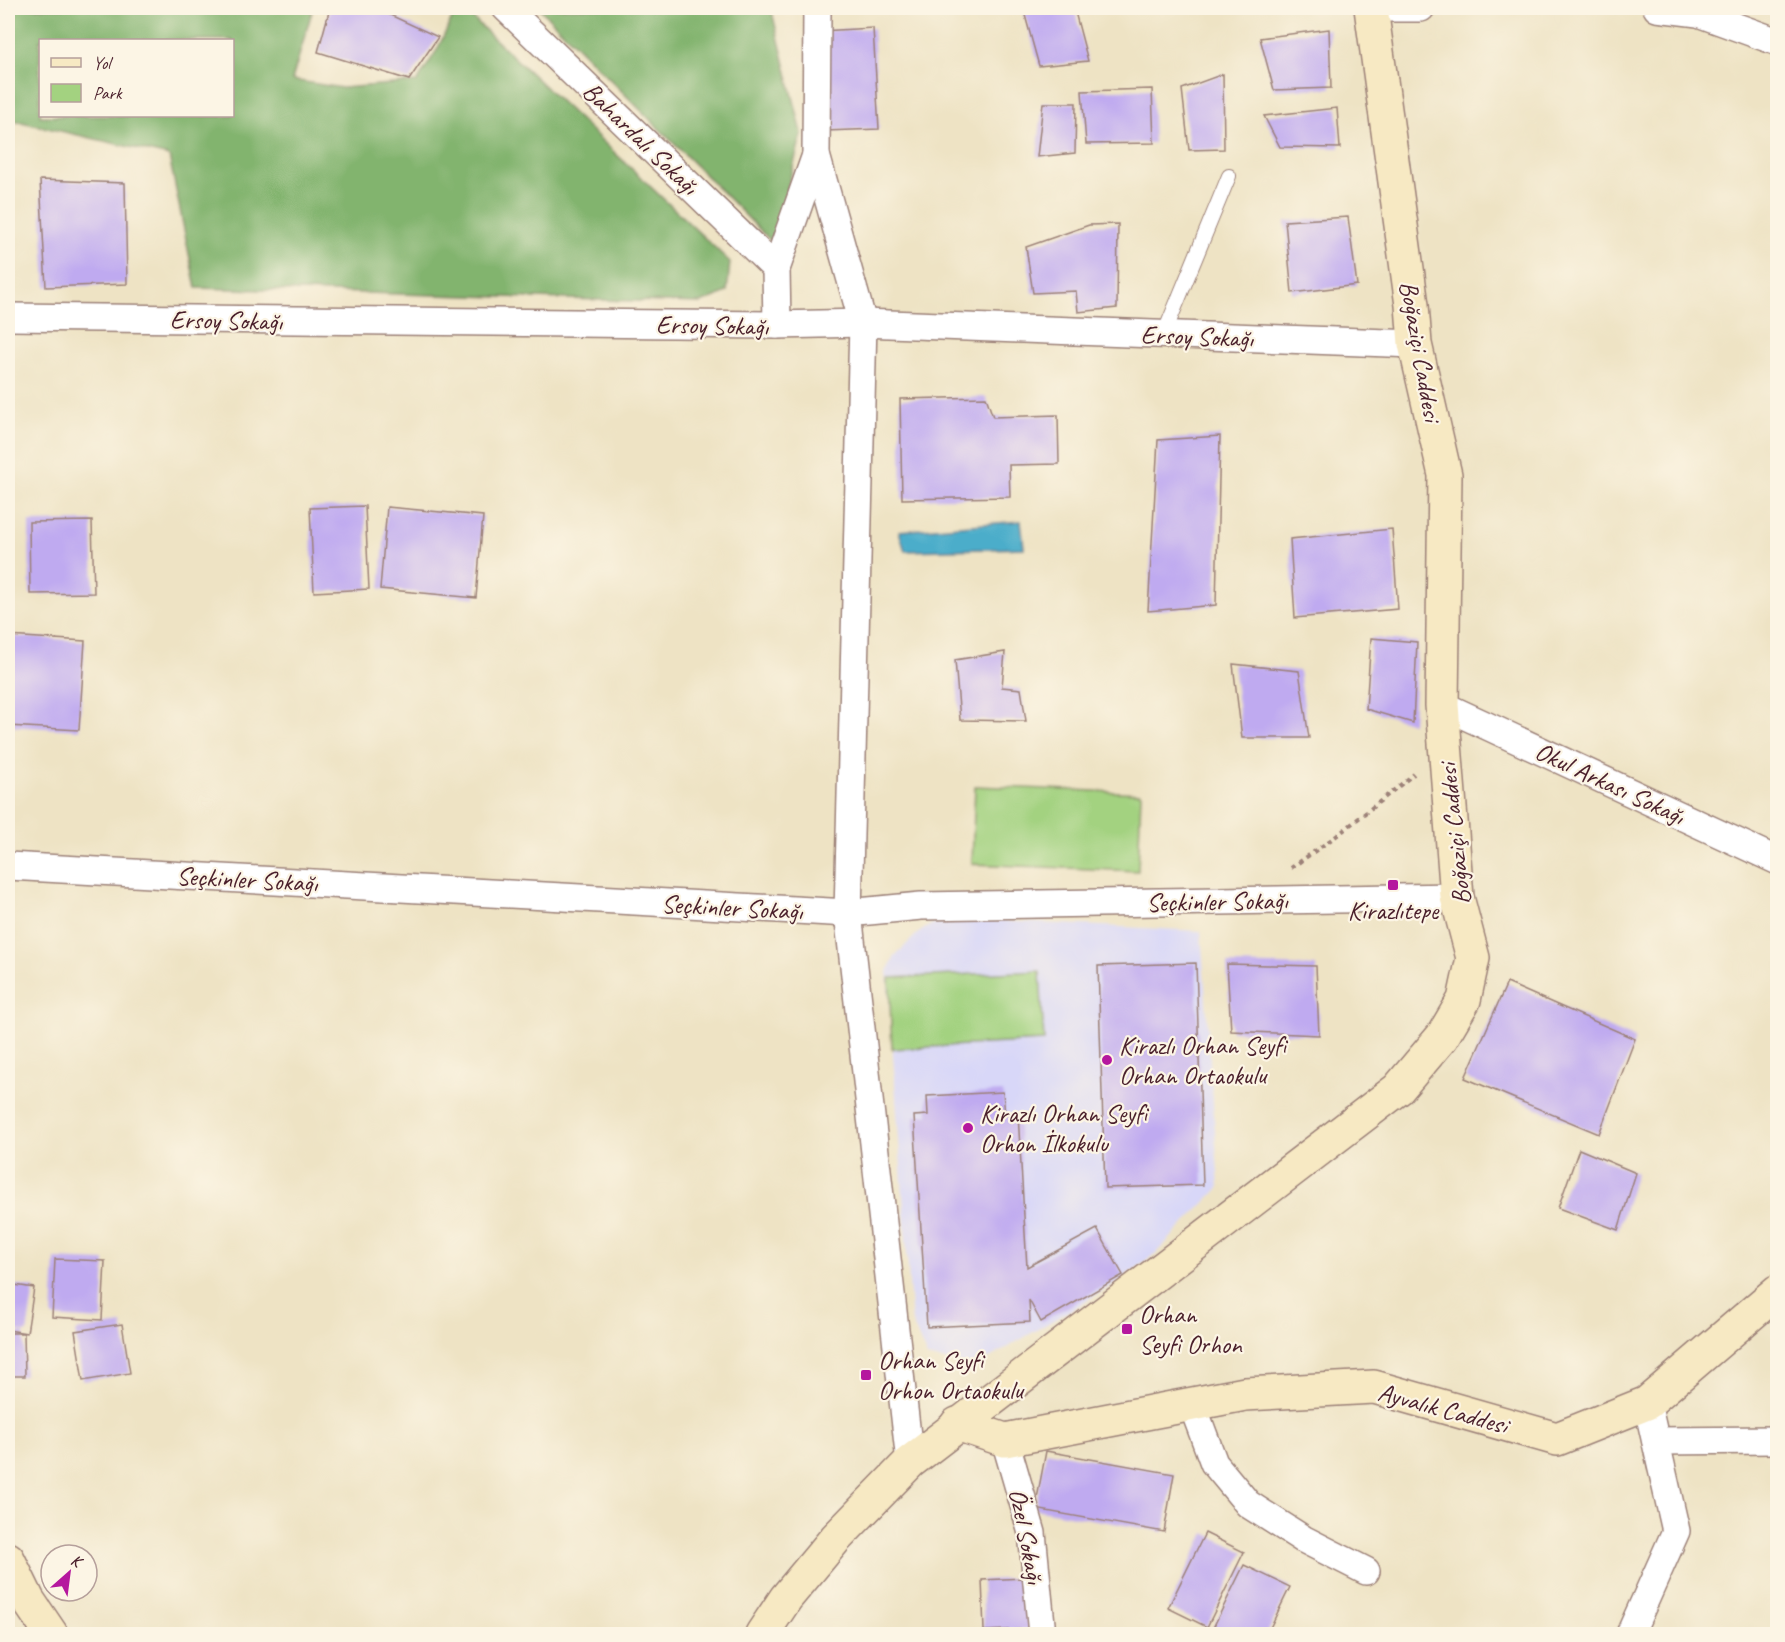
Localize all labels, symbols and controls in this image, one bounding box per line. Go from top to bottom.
legend [39,39,234,117]
text: Yol [93,52,113,74]
street label: Bahardalı Sokağı [576,75,706,203]
text: Park [93,82,123,104]
street label: Boğaziçi Caddesi [1392,278,1450,427]
street label: Ersoy Sokağı [170,303,284,338]
street label: Ersoy Sokağı [656,308,770,343]
street label: Ersoy Sokağı [1140,318,1255,355]
street label: Okul Arkası Sokağı [1530,734,1691,833]
street label: Boğaziçi Caddesi [1430,758,1478,906]
street label: Seçkinler Sokağı [176,859,320,900]
marker: Kirazlıtepe [1386,878,1400,892]
street label: Seçkinler Sokağı [1146,884,1289,919]
street label: Seçkinler Sokağı [661,887,805,928]
place label: Kirazlıtepe [1348,894,1440,927]
place label: Kirazlı Orhan Seyfi Orhan Ortaokulu [1119,1029,1289,1092]
marker: Kirazlı Orhan Seyfi Orhan Ortaokulu [1100,1053,1114,1067]
place label: Kirazlı Orhan Seyfi Orhon İlkokulu [980,1097,1150,1160]
marker: Kirazlı Orhan Seyfi Orhon İlkokulu [961,1121,975,1135]
place label: Orhan Seyfi Orhon [1139,1298,1243,1361]
marker: Orhan Seyfi Orhon [1120,1322,1134,1336]
place label: Orhan Seyfi Orhon Ortaokulu [878,1344,1025,1407]
marker: Orhan Seyfi Orhon Ortaokulu [859,1368,873,1382]
street label: Ayvalık Caddesi [1374,1375,1514,1442]
street label: Özel Sokağı [1001,1486,1052,1588]
north arrow [39,1543,99,1603]
text: K [67,1550,87,1573]

